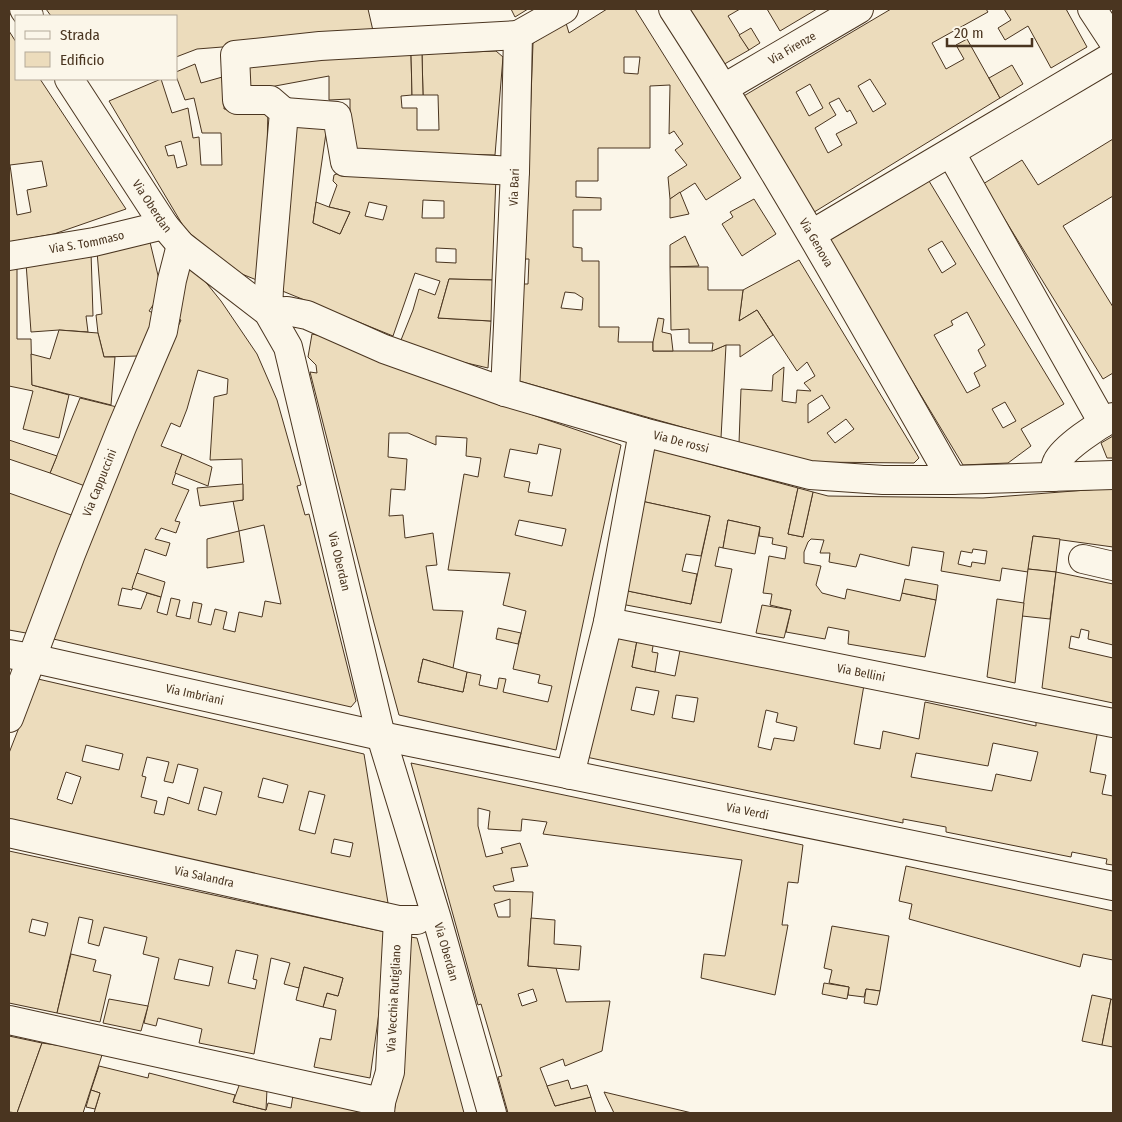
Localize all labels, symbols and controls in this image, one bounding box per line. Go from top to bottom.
legend [15,15,178,80]
scale bar [947,15,1032,47]
text: 20 m [954,24,984,42]
text: Strada [60,26,100,44]
street label: Via Firenze [766,29,818,67]
text: Edificio [60,51,105,69]
street label: Via Bari [506,168,522,206]
street label: Via Oberdan [130,177,174,236]
street label: Via Genova [796,216,836,270]
street label: Via S. Tommaso [48,228,126,256]
street label: Via De rossi [652,428,710,456]
street label: Via Cappuccini [80,447,119,519]
street label: Via Oberdan [325,530,353,592]
street label: Via Bellini [836,661,886,684]
street label: Via Imbriani [164,681,225,708]
street label: Via Verdi [725,800,770,822]
street label: Via Salandra [173,863,236,890]
street label: Via Oberdan [431,921,461,983]
street label: Via Vecchia Rutigliano [384,944,404,1053]

